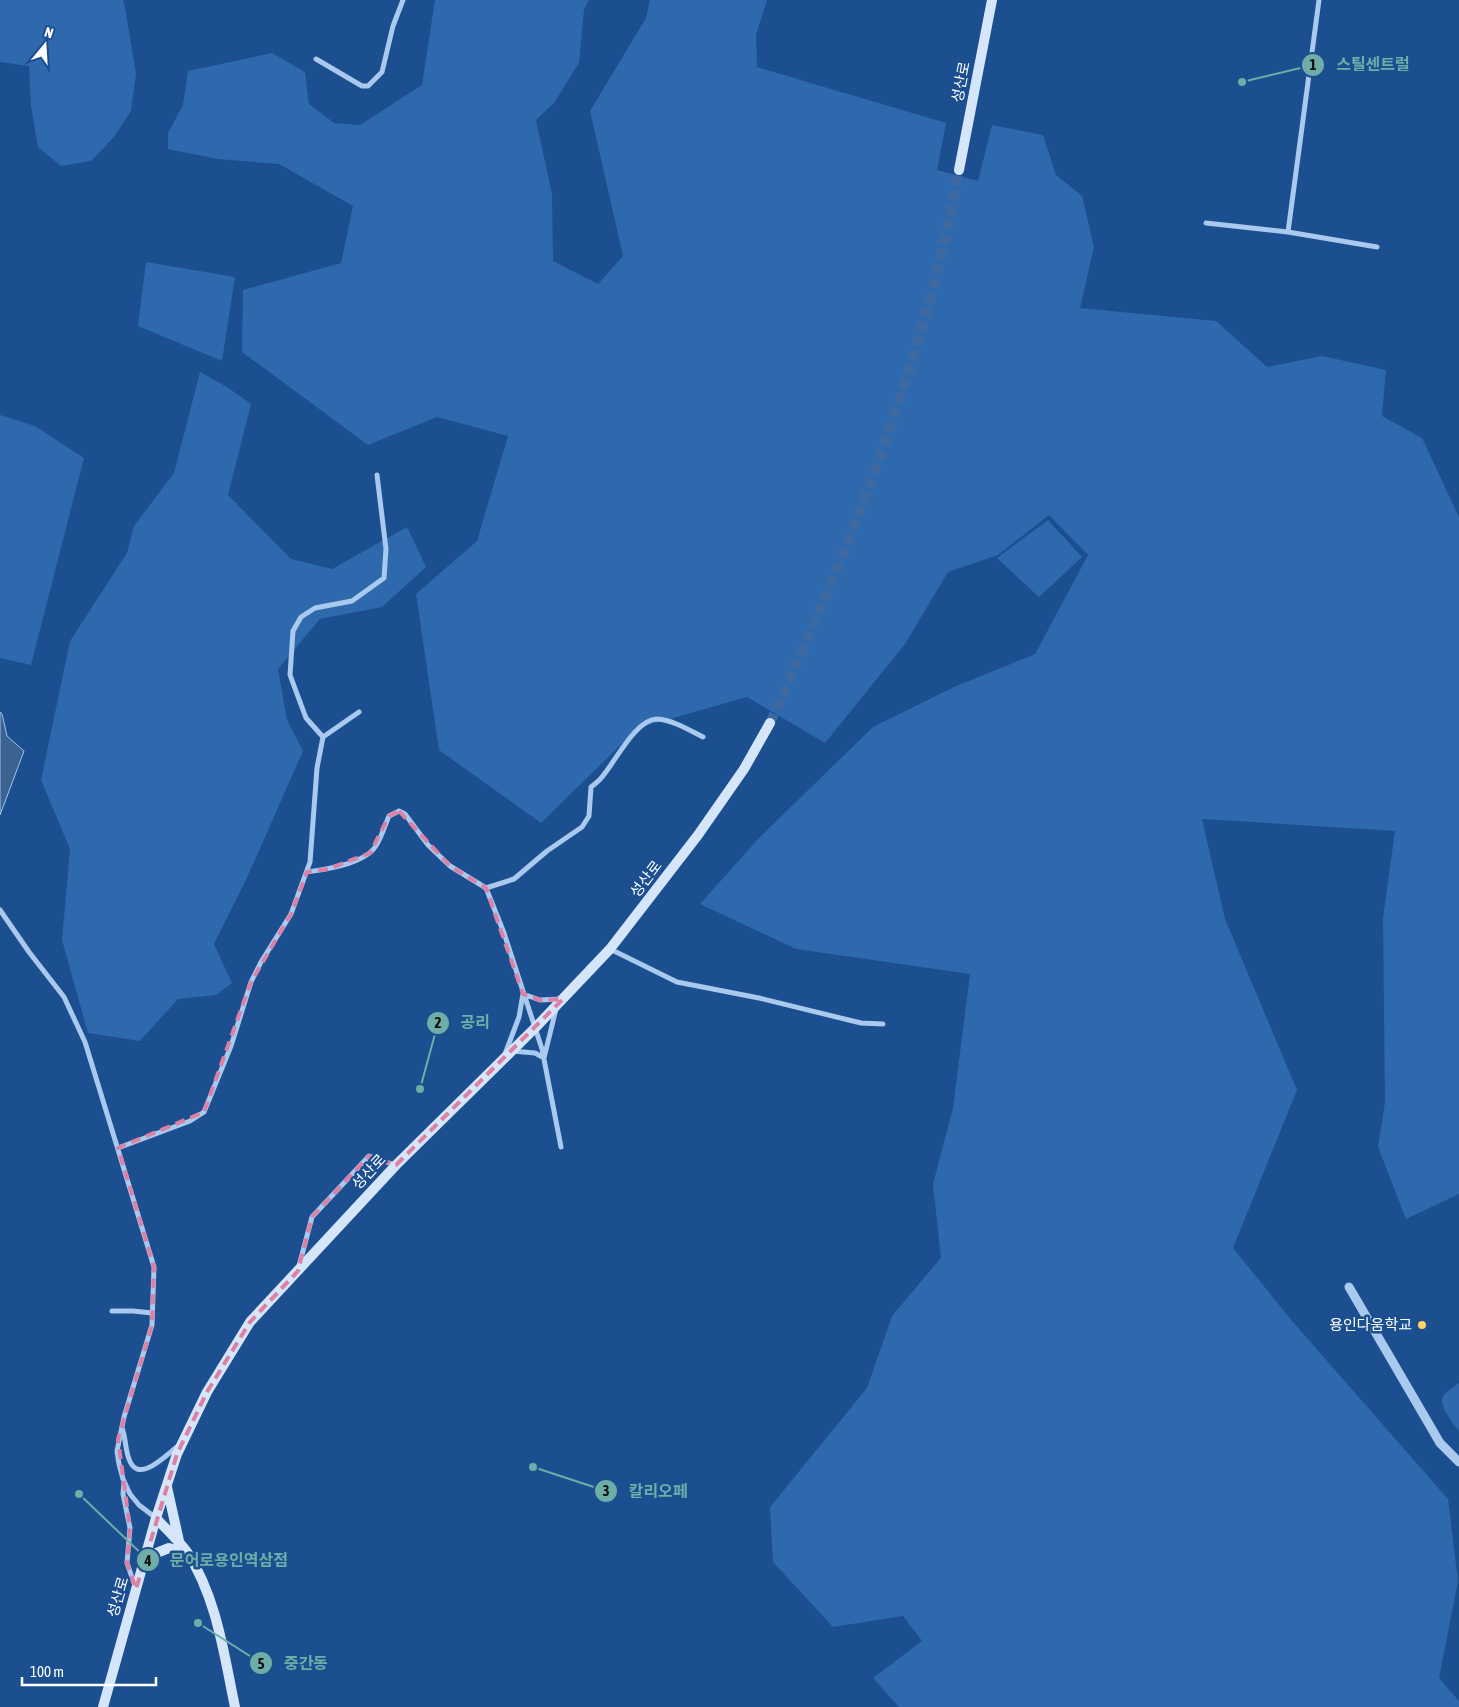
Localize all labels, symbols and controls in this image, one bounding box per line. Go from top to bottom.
north arrow [20,20,70,70]
text: N [43,24,55,42]
callout: 스틸센트럴 [1301,49,1419,80]
text: 스틸센트럴 [1336,55,1410,73]
text: 1 [1309,56,1317,73]
street label: 성산로 [948,60,973,104]
street label: 성산로 [626,857,665,900]
callout: 공리 [425,1007,500,1038]
text: 공리 [460,1013,490,1031]
text: 2 [434,1014,442,1031]
street label: 성산로 [348,1151,389,1193]
place label: 용인다움학교 [1329,1316,1412,1333]
marker: 용인다움학교 [1416,1319,1428,1331]
callout: 칼리오페 [593,1476,697,1507]
text: 3 [602,1482,610,1499]
text: 칼리오페 [629,1482,687,1500]
callout: 문어로용인역삼점 [136,1545,298,1576]
text: 문어로용인역삼점 [170,1551,288,1569]
text: 4 [143,1552,152,1569]
street label: 성산로 [104,1575,131,1619]
callout: 중간동 [249,1648,338,1679]
scale bar [22,1654,156,1686]
text: 중간동 [284,1654,328,1672]
text: 5 [257,1655,265,1672]
text: 100 m [30,1663,64,1680]

